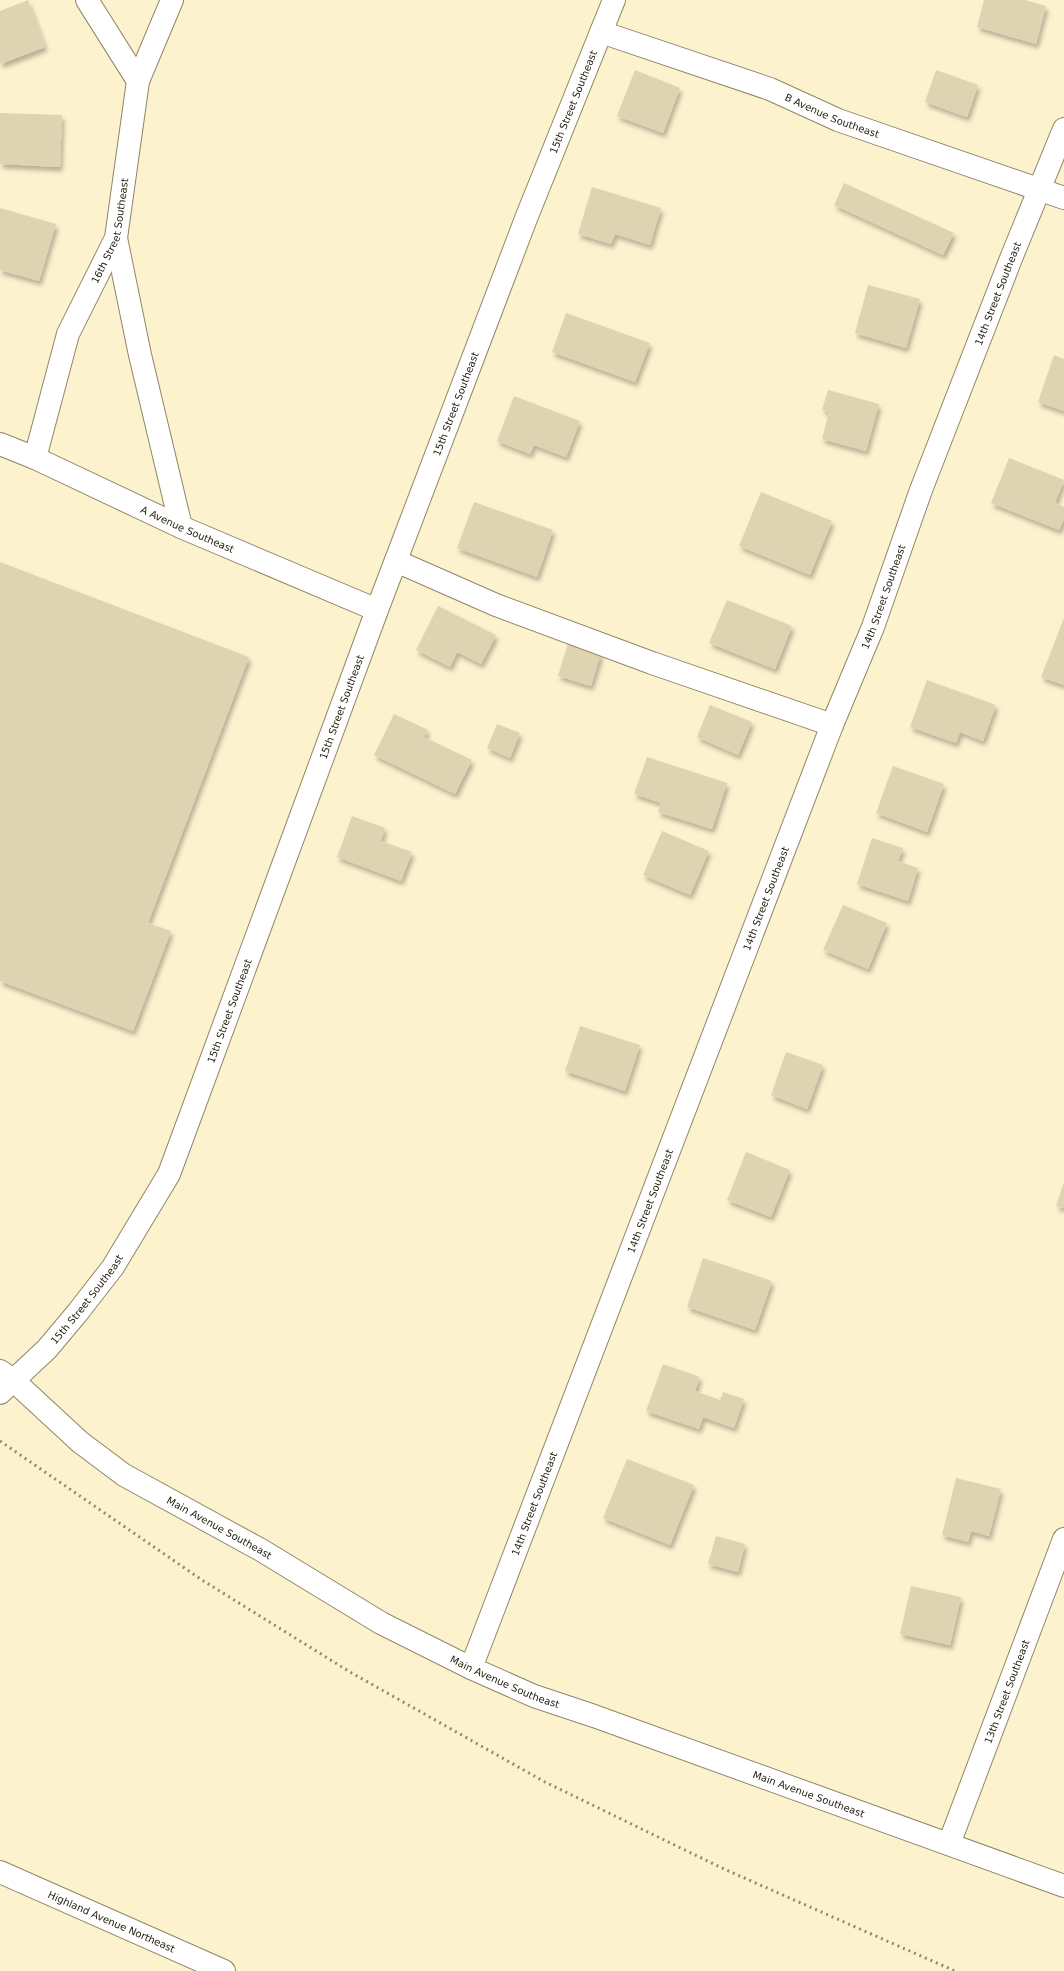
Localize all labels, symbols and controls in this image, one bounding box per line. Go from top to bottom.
street label: 15th Street Southeast [547,49,599,155]
street label: B Avenue Southeast [783,91,881,139]
street label: 16th Street Southeast [89,177,130,285]
street label: 14th Street Southeast [972,240,1023,347]
street label: 15th Street Southeast [431,350,480,457]
street label: A Avenue Southeast [139,503,236,554]
street label: 14th Street Southeast [859,543,907,650]
street label: 15th Street Southeast [317,653,366,761]
street label: 14th Street Southeast [741,845,790,952]
street label: 15th Street Southeast [205,957,253,1065]
street label: 14th Street Southeast [625,1147,675,1255]
street label: 15th Street Southeast [48,1253,125,1346]
street label: 14th Street Southeast [509,1450,559,1557]
street label: Main Avenue Southeast [165,1494,274,1561]
street label: 13th Street Southeast [982,1638,1031,1745]
street label: Main Avenue Southeast [449,1653,561,1710]
street label: Main Avenue Southeast [751,1768,866,1819]
street label: Highland Avenue Northeast [46,1888,177,1954]

